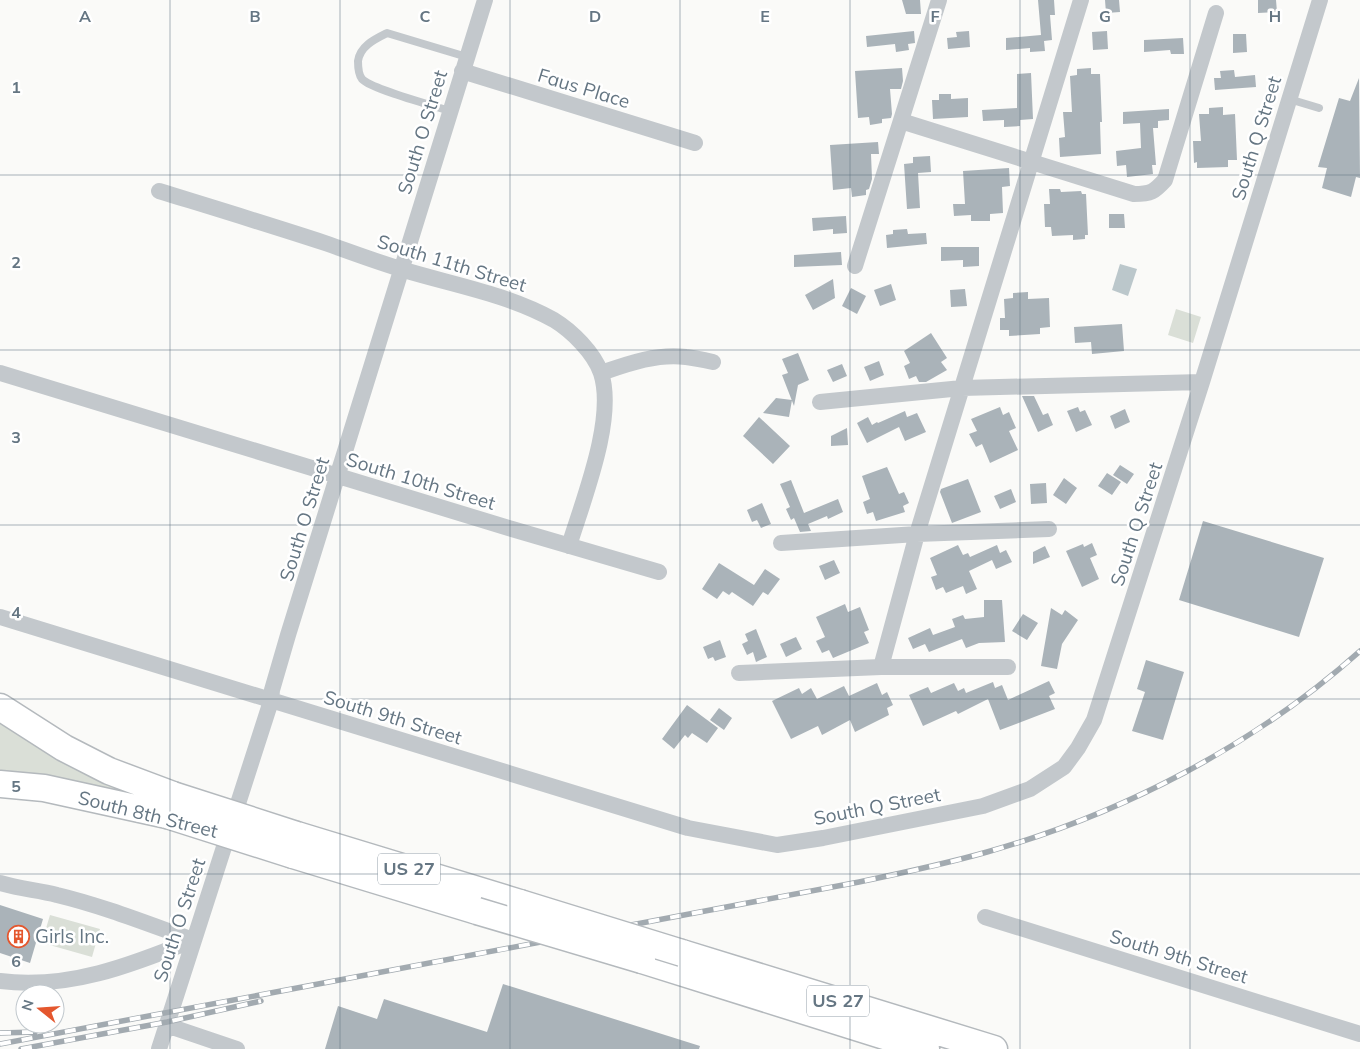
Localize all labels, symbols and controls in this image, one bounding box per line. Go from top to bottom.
text: A [79,6,91,26]
text: B [249,6,261,26]
text: C [420,6,431,26]
text: D [589,6,601,26]
text: E [760,6,770,26]
text: F [930,6,940,26]
text: G [1099,6,1111,26]
text: H [1269,6,1281,26]
street label: Faus Place [535,63,633,113]
street label: South O Street [392,67,452,197]
street label: South Q Street [1226,73,1286,203]
text: 1 [11,77,21,97]
street label: South 11th Street [375,229,530,297]
text: 2 [11,252,21,272]
text: 3 [11,427,21,447]
street label: South 10th Street [344,447,499,515]
street label: South O Street [274,454,334,584]
street label: South Q Street [1105,459,1167,589]
text: 4 [11,602,21,622]
street label: South 9th Street [321,685,465,749]
text: 5 [11,776,21,796]
street label: South Q Street [812,782,943,830]
street label: South 8th Street [76,785,221,843]
road number: US 27 [378,854,440,884]
street label: South O Street [148,855,210,985]
building icon: Girls Inc. [7,924,31,948]
place label: Girls Inc. [35,924,109,948]
street label: South 9th Street [1107,924,1251,988]
text: 6 [11,951,21,971]
north arrow [15,984,65,1034]
road number: US 27 [807,986,869,1016]
text: N [17,998,38,1013]

